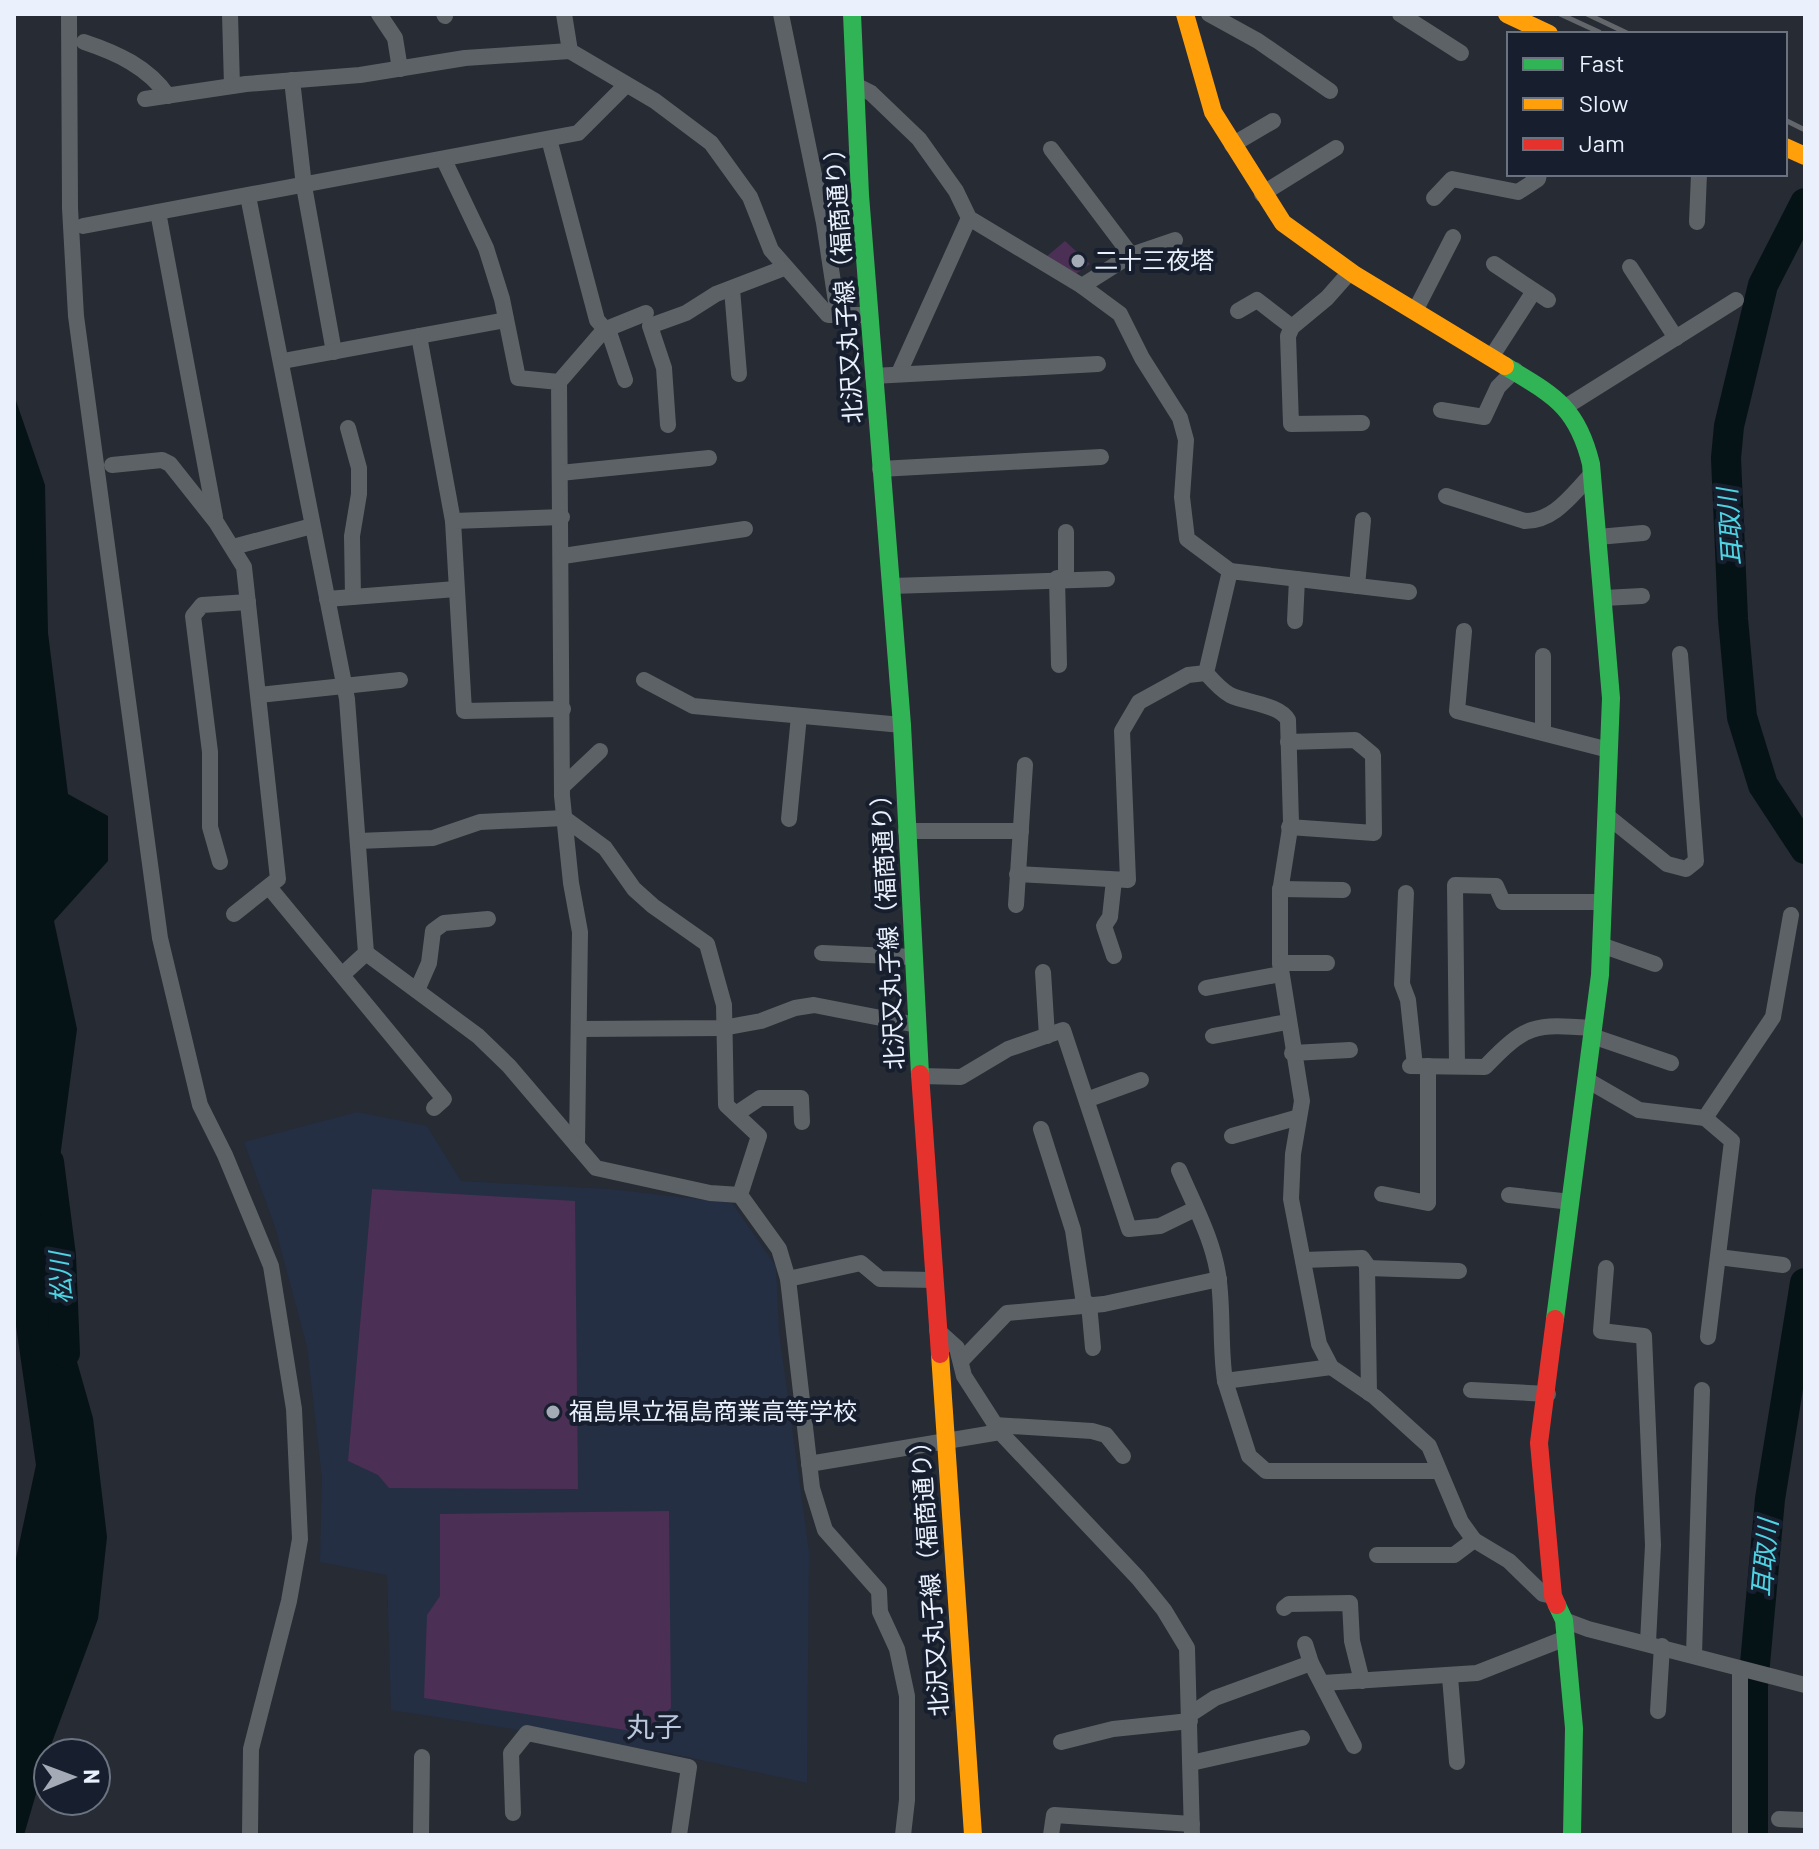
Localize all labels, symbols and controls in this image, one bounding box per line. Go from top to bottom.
legend [1507,32,1787,176]
text: Fast [1579,48,1624,77]
text: Slow [1579,88,1628,117]
text: Jam [1579,128,1625,157]
street label: 北沢又丸子線（福商通り） [818,135,867,425]
place label: 二十三夜塔 [1094,245,1214,274]
marker: 二十三夜塔 [1069,252,1087,270]
water label: 耳取川 [1710,484,1747,567]
street label: 北沢又丸子線（福商通り） [864,782,909,1071]
water label: 松川 [43,1248,76,1305]
place label: 福島県立福島商業高等学校 [569,1396,857,1425]
marker: 福島県立福島商業高等学校 [544,1403,562,1421]
street label: 北沢又丸子線（福商通り） [904,1428,953,1718]
water label: 耳取川 [1745,1515,1783,1598]
district label: 丸子 [626,1709,682,1743]
north arrow [32,1737,112,1817]
text: N [80,1769,106,1784]

